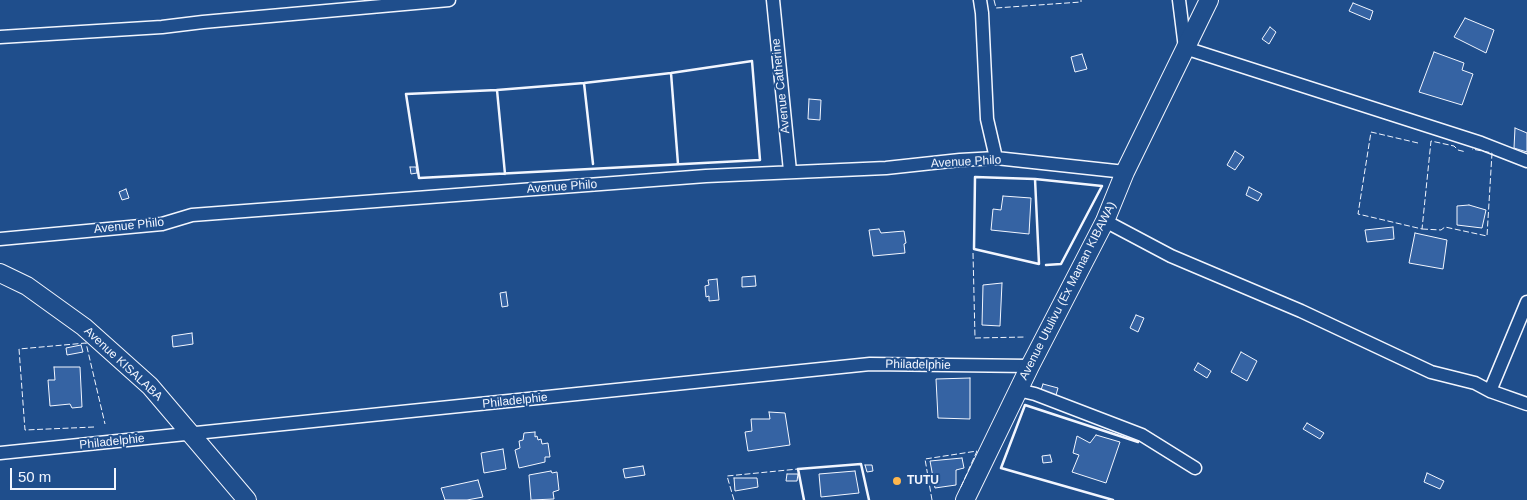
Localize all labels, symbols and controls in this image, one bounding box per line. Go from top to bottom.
street label: Avenue Catherine [769,38,793,134]
street label: Avenue Philo [930,153,1002,171]
street label: Avenue Philo [526,177,598,197]
street label: Avenue Utulivu (Ex Maman KIBAWA) [1017,199,1119,383]
street label: Avenue Philo [93,215,165,237]
street label: Avenue KISALABA [81,324,165,404]
street label: Philadelphie [885,357,951,373]
street label: Philadelphie [482,390,548,412]
street label: Philadelphie [79,431,145,453]
scale bar [12,458,119,490]
text: 50 m [18,468,51,485]
place label: TUTU [907,474,939,488]
marker: TUTU [891,475,903,487]

